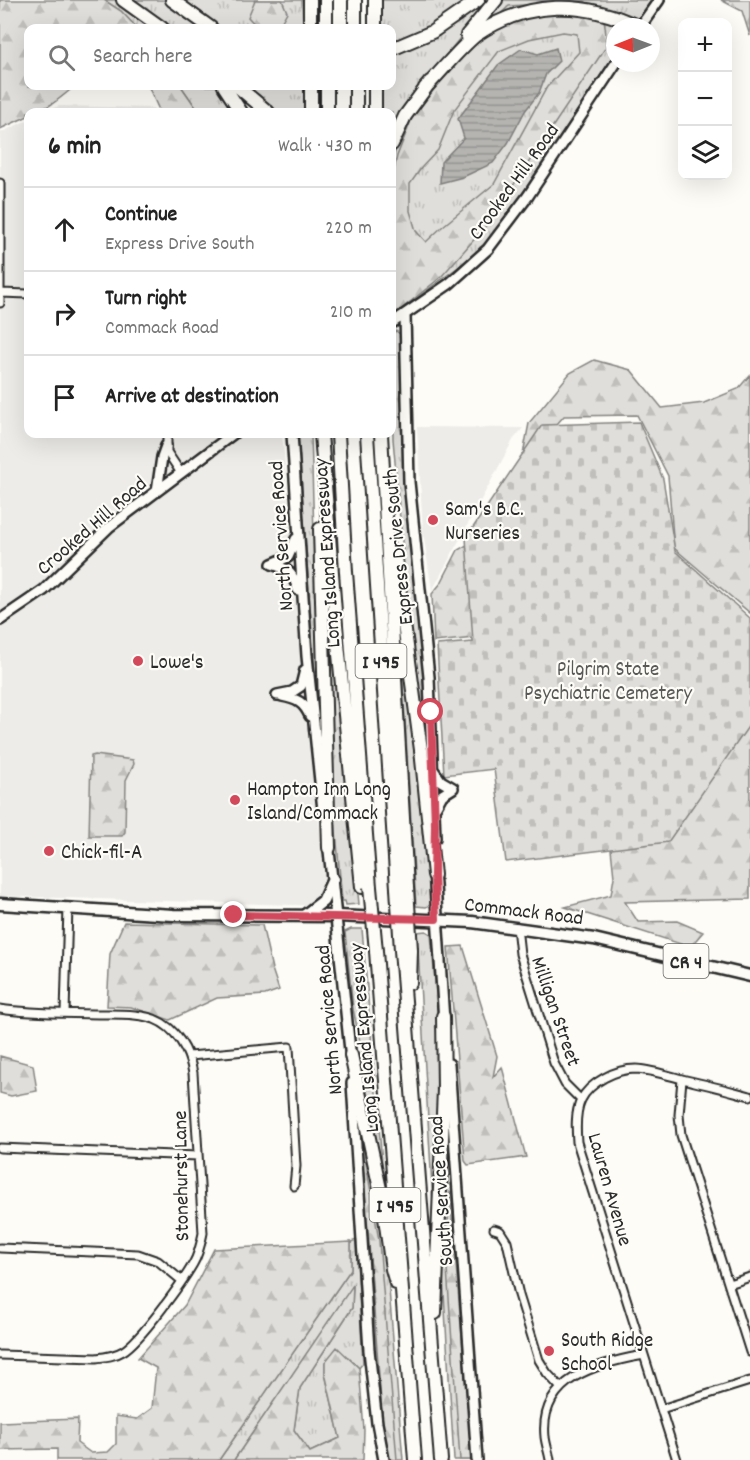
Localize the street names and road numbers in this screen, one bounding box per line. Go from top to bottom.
street label: Crooked Hill Road [463,118,568,247]
street label: Long Island Expressway [307,457,351,649]
street label: North Service Road [263,460,303,612]
street label: Express Drive South [377,467,423,626]
street label: Crooked Hill Road [31,471,155,584]
road number: I 495 [356,644,406,678]
street label: Commack Road [462,891,585,935]
street label: Long Island Expressway [343,941,389,1134]
street label: North Service Road [309,944,352,1096]
road number: CR 4 [664,944,708,978]
street label: Milligan Street [521,953,587,1071]
street label: Stonehurst Lane [167,1110,199,1241]
street label: South Service Road [423,1115,463,1267]
street label: Lauren Avenue [578,1130,639,1250]
road number: I 495 [370,1188,420,1222]

